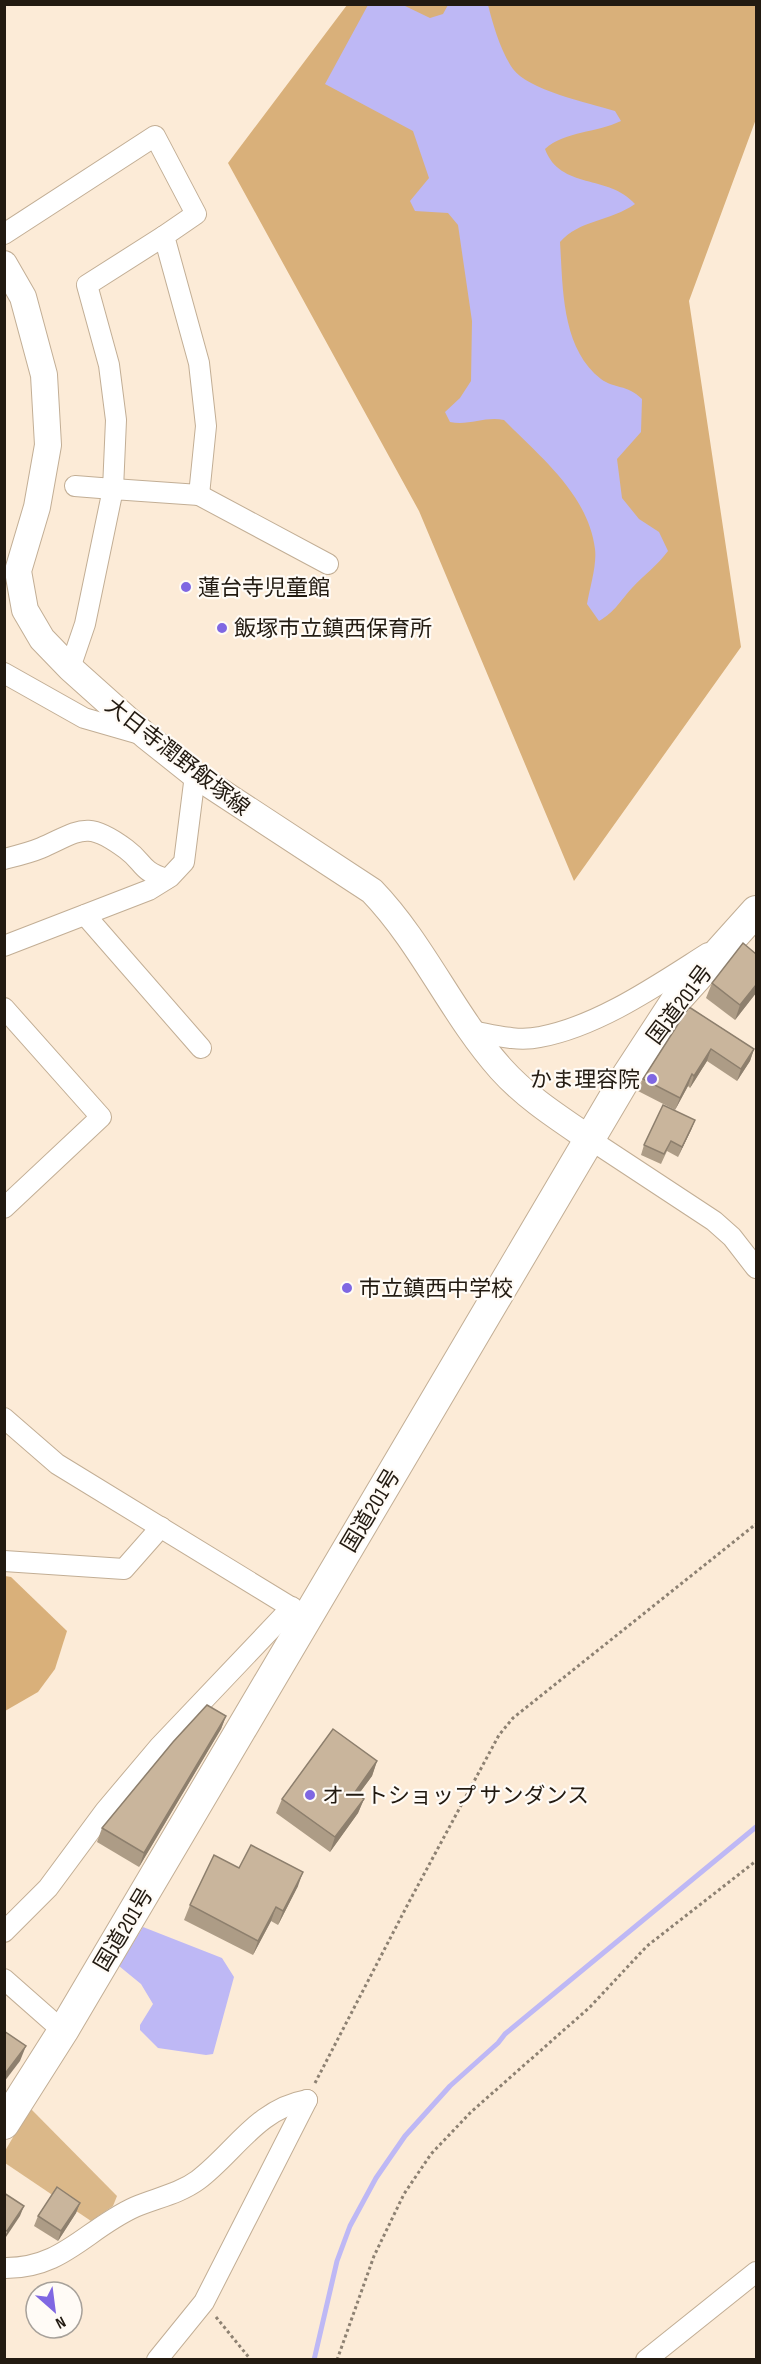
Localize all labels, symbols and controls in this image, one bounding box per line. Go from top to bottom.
place label: 蓮台寺児童館 [198,575,330,602]
marker: 蓮台寺児童館 [179,580,193,594]
place label: 飯塚市立鎮西保育所 [234,616,432,643]
marker: 飯塚市立鎮西保育所 [215,621,229,635]
street label: 大日寺潤野飯塚線 [99,692,255,822]
street label: 国道201号 [642,960,719,1050]
place label: かま理容院 [530,1067,640,1094]
marker: かま理容院 [645,1072,659,1086]
place label: 市立鎮西中学校 [359,1276,513,1303]
marker: 市立鎮西中学校 [340,1281,354,1295]
street label: 国道201号 [336,1464,407,1557]
place label: オートショップ サンダンス [322,1783,589,1810]
marker: オートショップ サンダンス [303,1788,317,1802]
street label: 国道201号 [89,1883,160,1976]
north arrow [24,2280,84,2340]
text: N [52,2312,69,2332]

